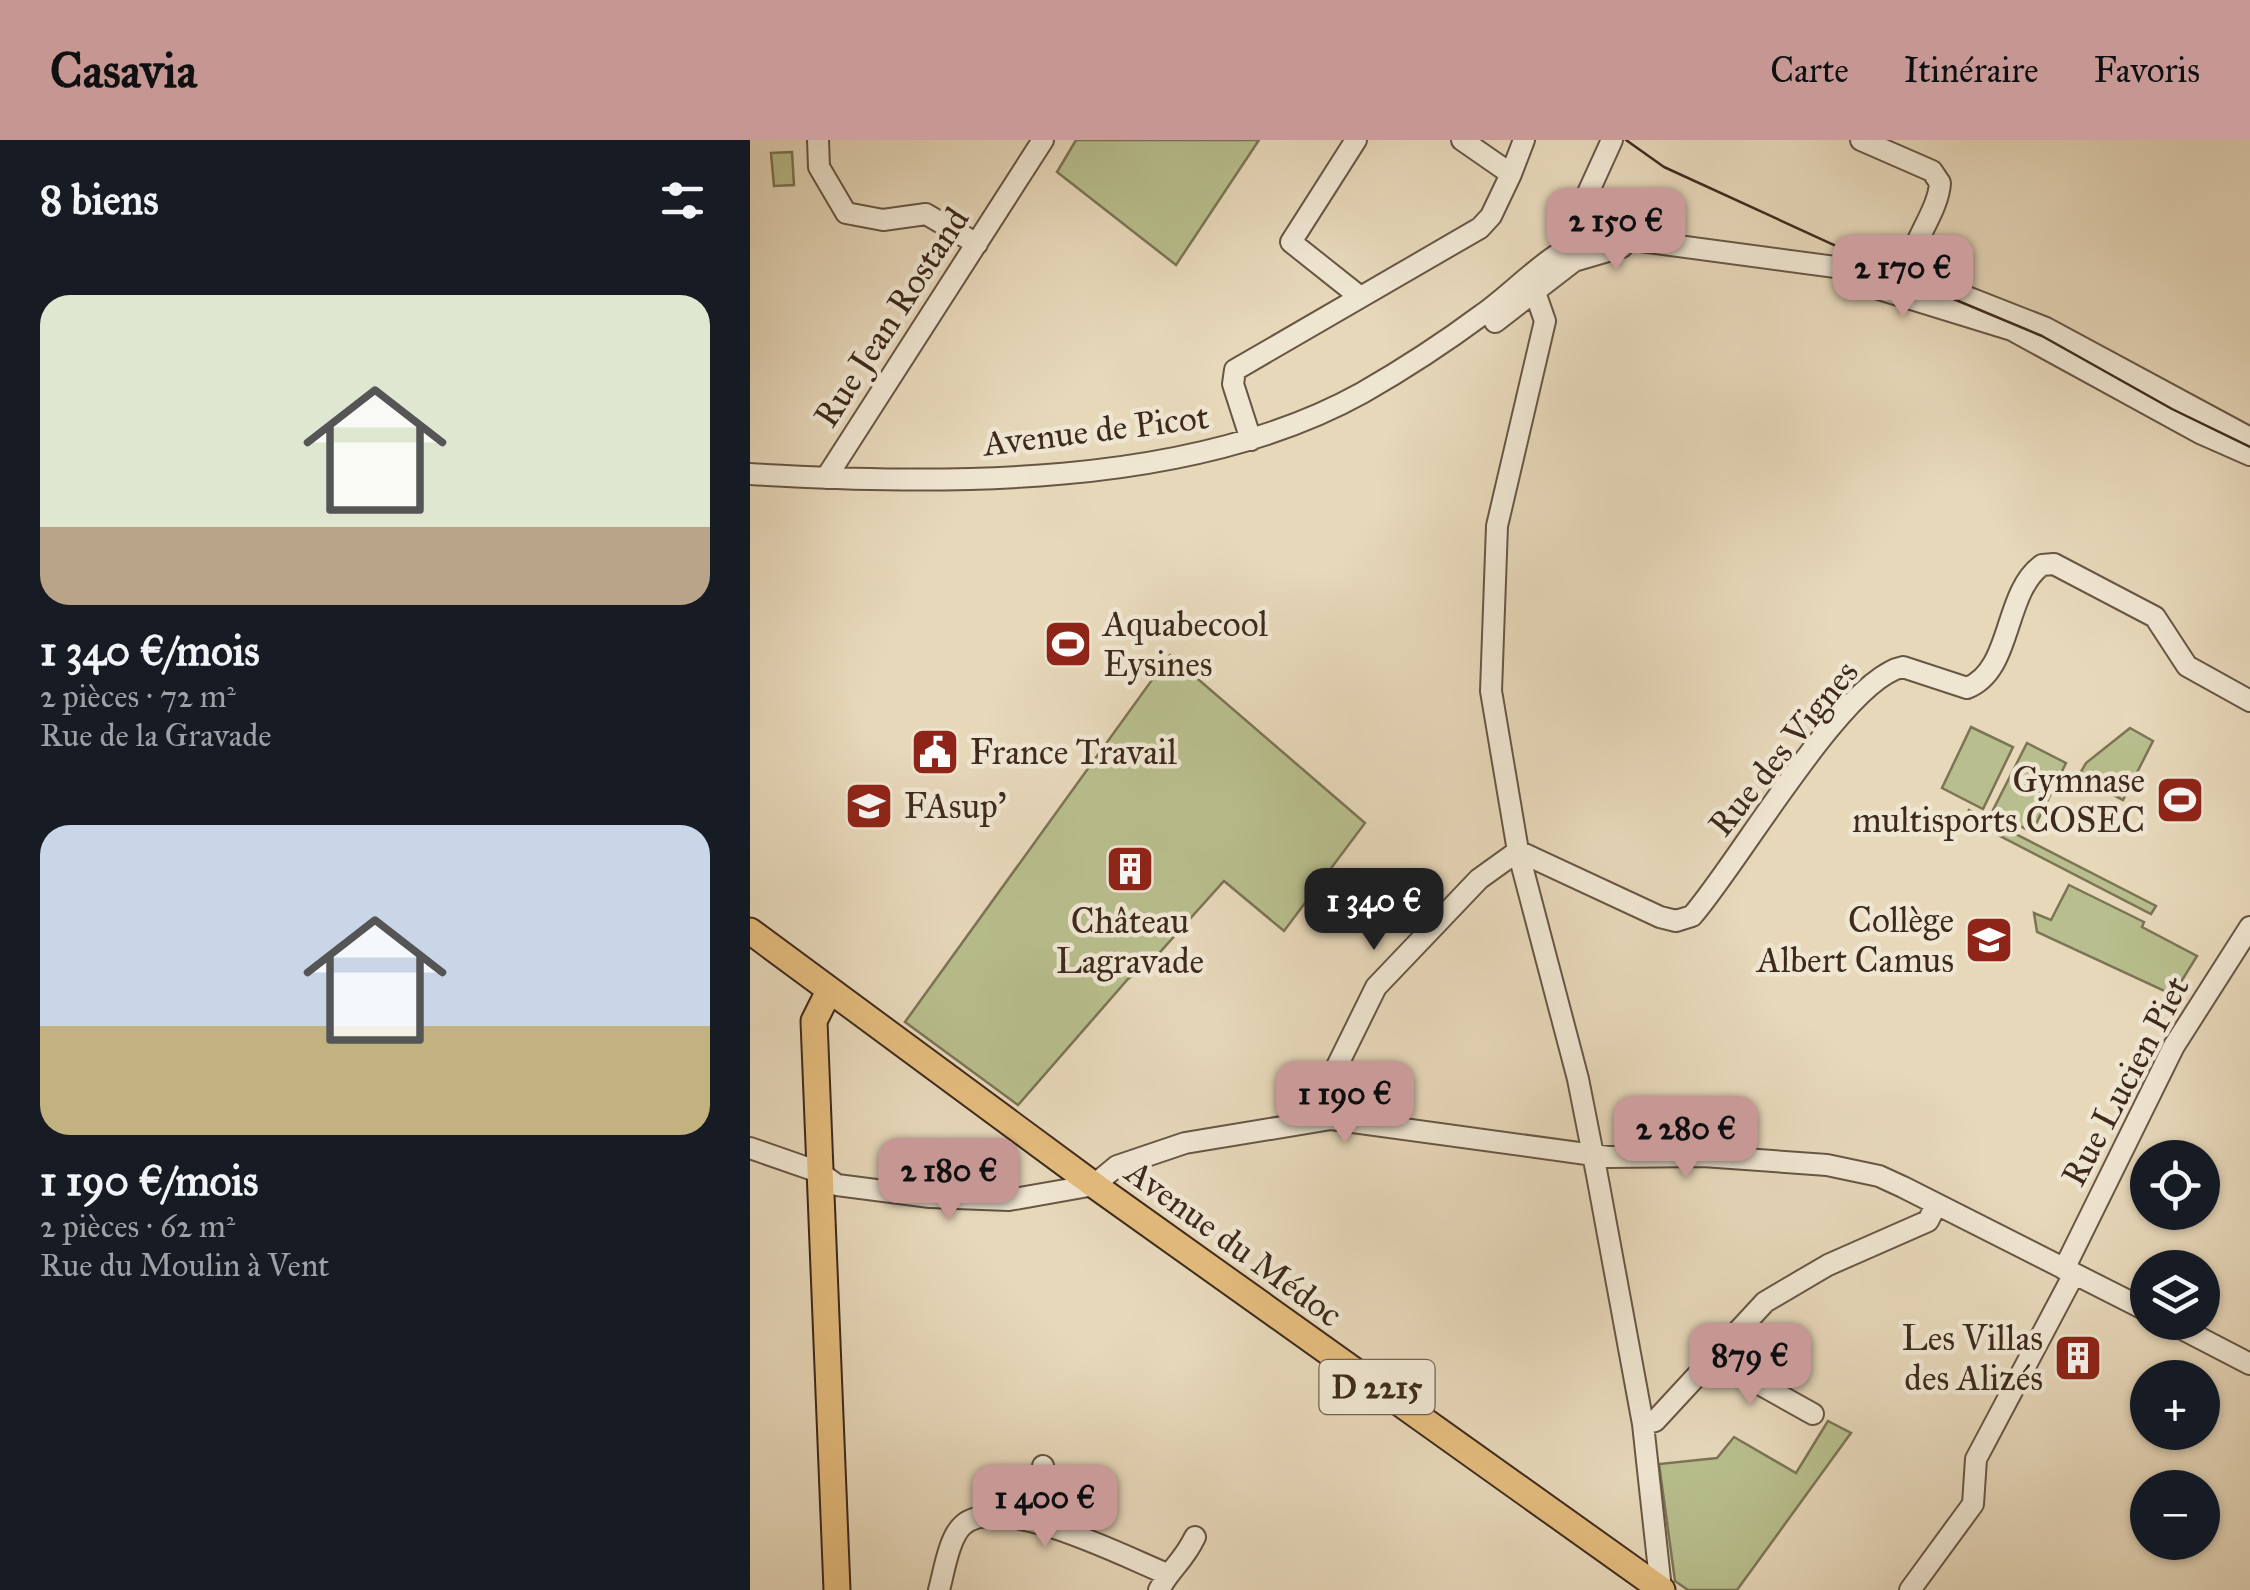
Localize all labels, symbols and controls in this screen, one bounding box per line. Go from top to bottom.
text: Casavia [50,41,197,100]
text: Carte [1770,49,1849,92]
text: Itinéraire [1904,49,2039,92]
text: Favoris [2094,49,2200,92]
icon: filters [655,173,710,228]
text: 8 biens [40,174,159,226]
pin: 2 150 € [1524,188,1708,273]
street label: Rue Jean Rostand [804,199,979,435]
text: 2 150 € [1569,201,1663,240]
pin: 2 170 € [1811,235,1995,320]
text: 2 170 € [1854,248,1952,287]
icon: home [285,360,465,540]
street label: Avenue de Picot [979,395,1211,466]
place label: Aquabecool Eysines [1101,603,1268,686]
sports icon: Aquabecool Eysines [1042,618,1094,670]
text: 1 340 €/mois [40,625,260,677]
street label: Rue des Vignes [1699,652,1867,845]
text: 2 pièces · 72 m² [40,677,236,716]
text: Rue de la Gravade [40,716,272,755]
public building icon: France Travail [909,726,961,778]
place label: France Travail [970,731,1178,774]
place label: Gymnase multisports COSEC [1852,759,2145,842]
sports icon: Gymnase multisports COSEC [2154,774,2206,826]
school or university icon: FAsup' [843,780,895,832]
place label: FAsup' [904,785,1006,828]
building icon: Château Lagravade [1104,843,1156,895]
pin: 1 340 € [1282,868,1466,953]
text: 1 340 € [1326,881,1422,920]
icon: home [285,890,465,1070]
place label: Collège Albert Camus [1755,899,1954,982]
place label: Château Lagravade [1056,900,1204,983]
school or university icon: Collège Albert Camus [1963,914,2015,966]
street label: Rue Lucien Piet [2052,969,2199,1193]
pin: 1 190 € [1253,1061,1437,1146]
text: 1 190 € [1298,1074,1392,1113]
pin: 2 280 € [1594,1096,1778,1181]
text: 2 280 € [1636,1109,1736,1148]
pin: 2 180 € [857,1138,1041,1223]
map controls [2130,1140,2220,1560]
button: locate [2130,1140,2220,1230]
street label: Avenue du Médoc [1116,1149,1350,1336]
text: 2 180 € [900,1151,998,1190]
text: 1 190 €/mois [40,1155,258,1207]
text: 2 pièces · 62 m² [40,1207,235,1246]
text: Rue du Moulin à Vent [40,1246,329,1285]
button: layers [2130,1250,2220,1340]
place label: Les Villas des Alizés [1902,1317,2043,1400]
pin: 879 € [1680,1323,1820,1408]
building icon: Les Villas des Alizés [2052,1332,2104,1384]
text: 879 € [1711,1336,1789,1375]
road number: D 2215 [1320,1360,1434,1414]
button: + [2130,1360,2220,1450]
pin: 1 400 € [953,1465,1137,1550]
button: − [2130,1470,2220,1560]
text: 1 400 € [995,1478,1095,1517]

